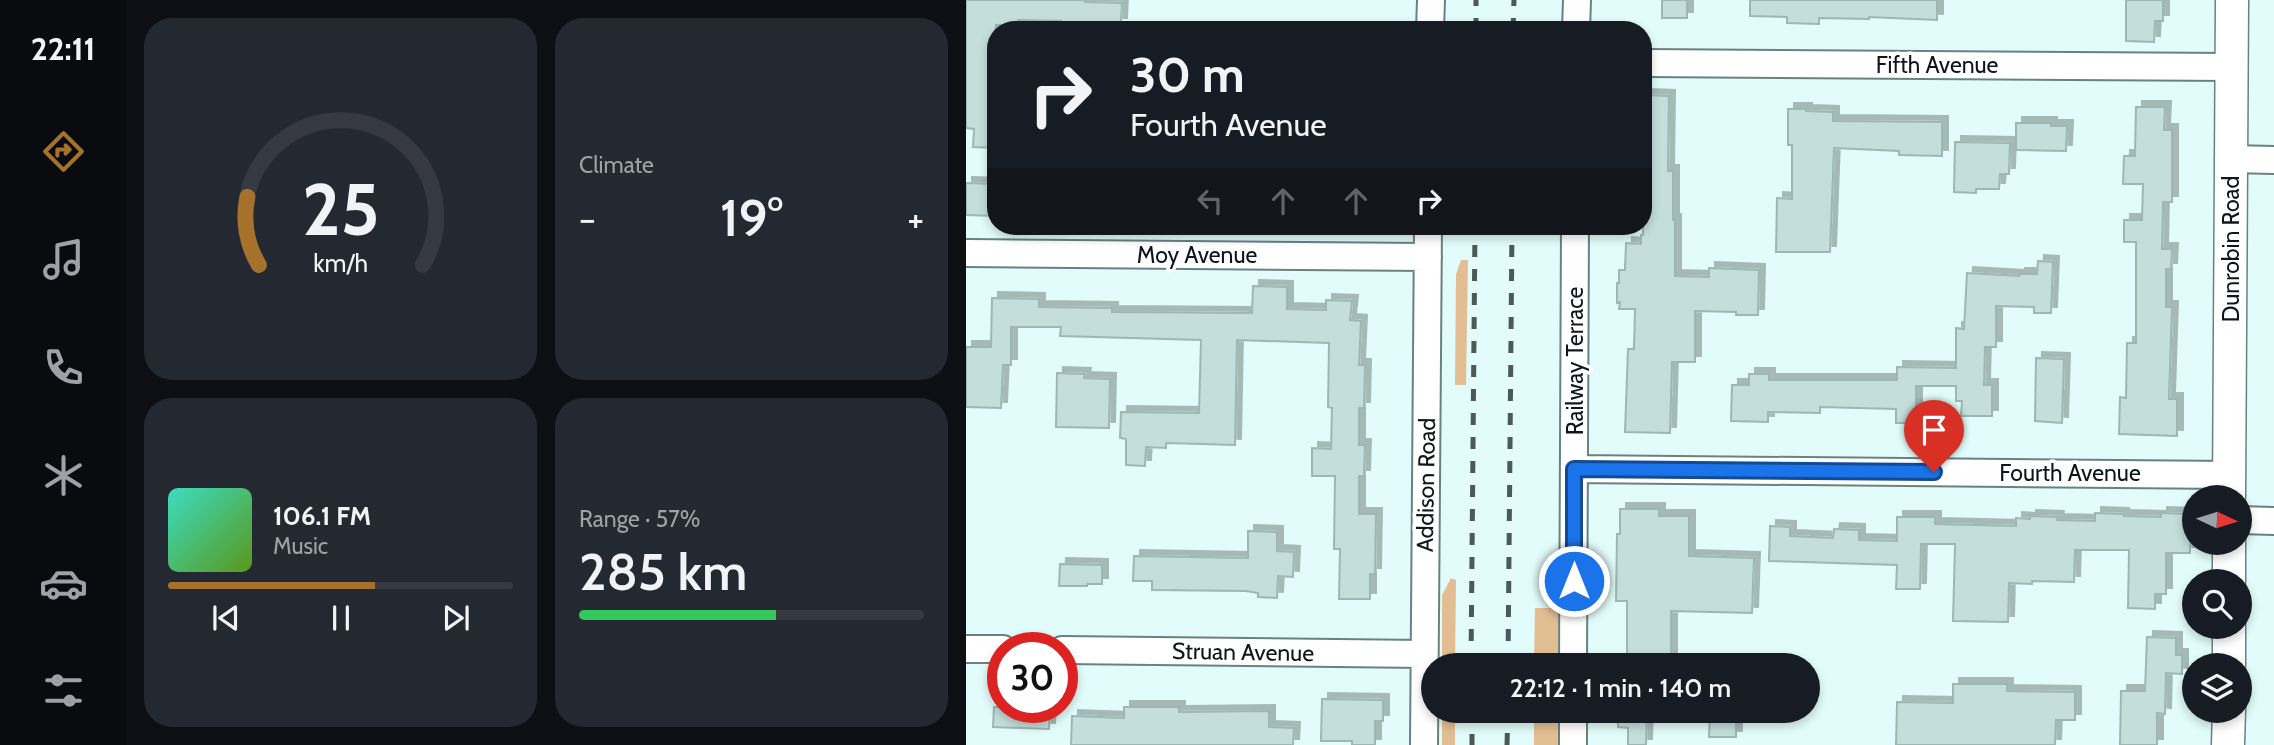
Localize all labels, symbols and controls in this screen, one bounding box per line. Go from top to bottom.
text: 22:11 [31,29,95,68]
text: 30 m [1130,45,1245,104]
icon: right [1015,49,1106,140]
street label: Fifth Avenue [1876,51,1999,79]
text: Fourth Avenue [1130,105,1327,144]
icon: directions [39,127,88,176]
text: Climate [579,151,654,179]
text: 25 [302,165,379,253]
street label: Dunrobin Road [2217,176,2245,322]
icon: left [1191,182,1229,220]
icon: ahead [1264,182,1302,220]
icon: ahead [1337,182,1375,220]
icon: right [1410,182,1448,220]
text: 19° [720,186,783,249]
text: − [579,195,596,242]
text: + [907,195,924,242]
icon: music [39,235,88,284]
street label: Moy Avenue [1137,241,1257,269]
text: km/h [313,248,368,278]
street label: Railway Terrace [1561,286,1589,435]
icon: phone [39,343,88,392]
pin [1904,400,1964,472]
icon: arrive [1915,411,1953,449]
street label: Addison Road [1411,418,1441,552]
icon: climate [39,451,88,500]
street label: Fourth Avenue [1999,459,2141,487]
north arrow [2182,485,2252,555]
map controls [2182,485,2252,723]
text: 106.1 FM [273,500,371,532]
text: Range · 57% [579,505,700,533]
text: Music [273,532,328,560]
text: 285 km [579,540,747,603]
position arrow [1537,544,1611,618]
icon: car [39,559,88,608]
button: search [2182,569,2252,639]
icon: previous [207,599,245,637]
icon: pause [322,599,360,637]
icon: next [437,599,475,637]
speed limit sign: 30 [987,632,1078,723]
street label: Struan Avenue [1172,637,1315,667]
button: layers [2182,653,2252,723]
icon: filters [39,666,88,715]
text: 22:12 · 1 min · 140 m [1510,672,1731,704]

